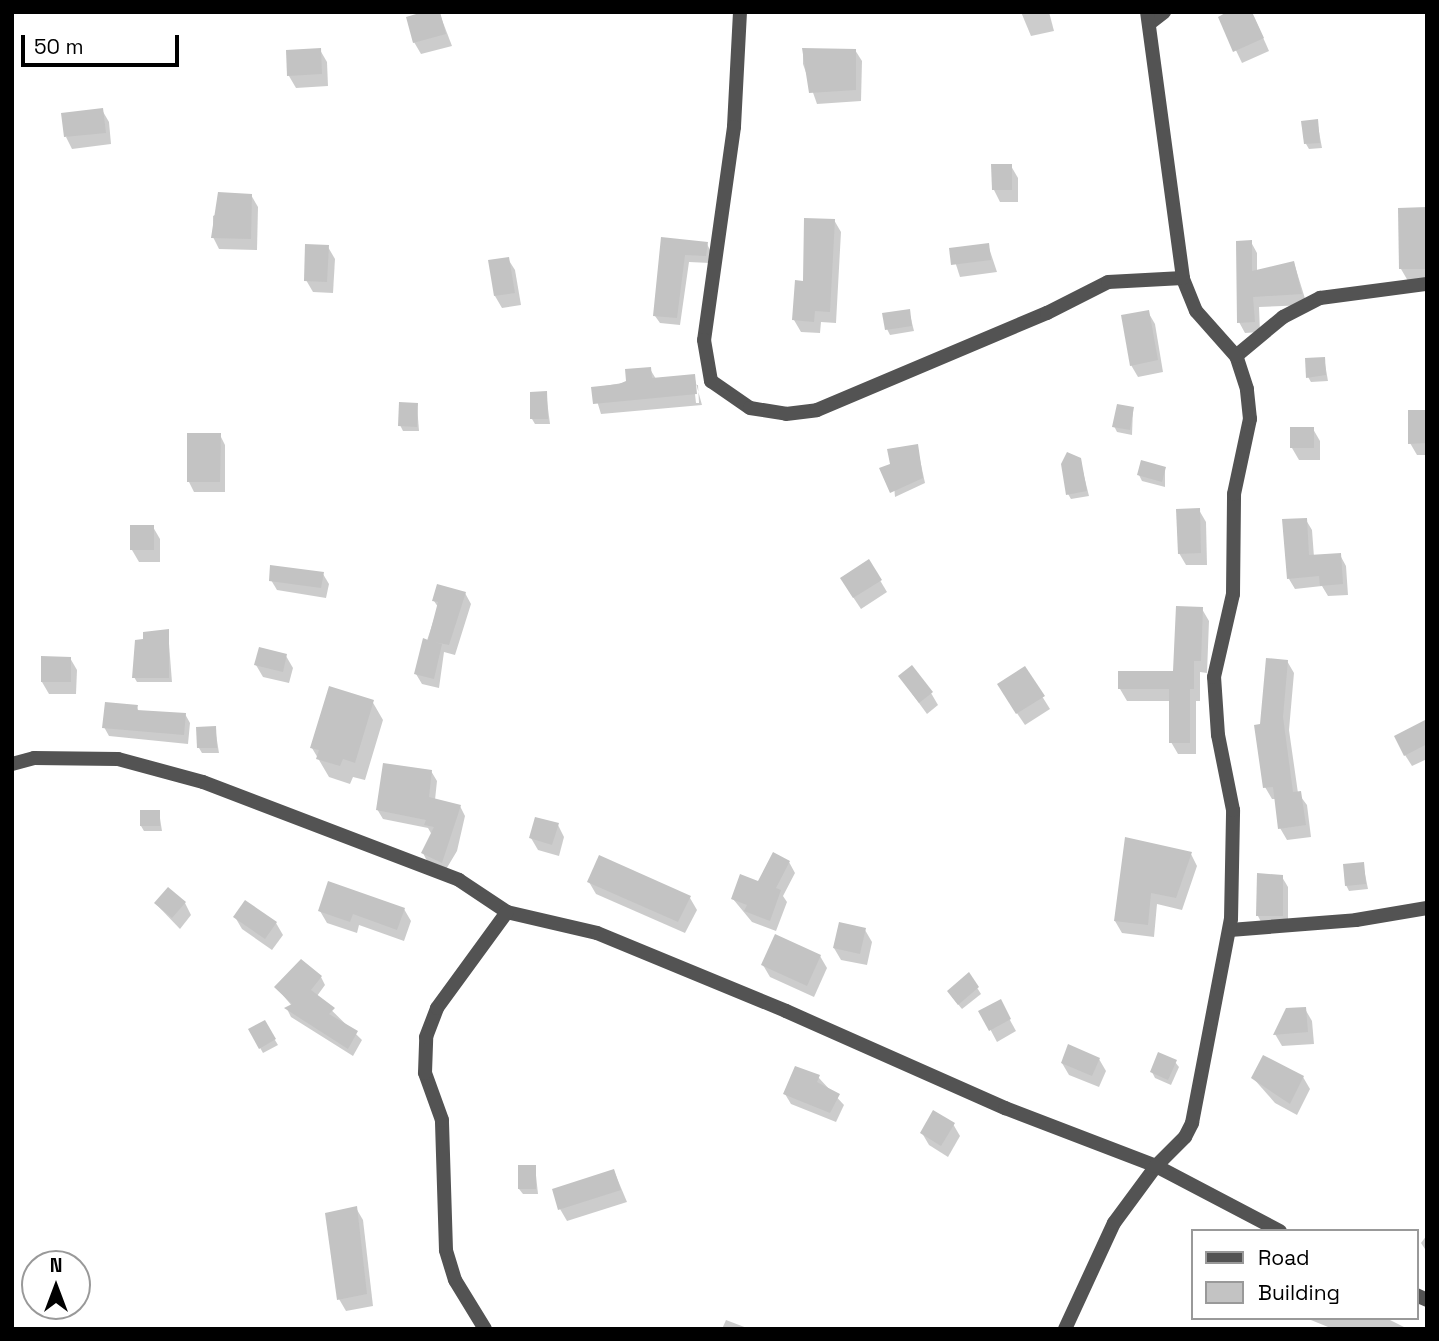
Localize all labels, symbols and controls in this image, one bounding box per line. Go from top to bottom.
scale bar [24,21,182,65]
text: 50 m [34,33,84,60]
legend [1190,1229,1418,1320]
text: Road [1258,1244,1310,1271]
north arrow [21,1250,91,1320]
text: N [50,1253,62,1278]
text: Building [1258,1279,1340,1306]

